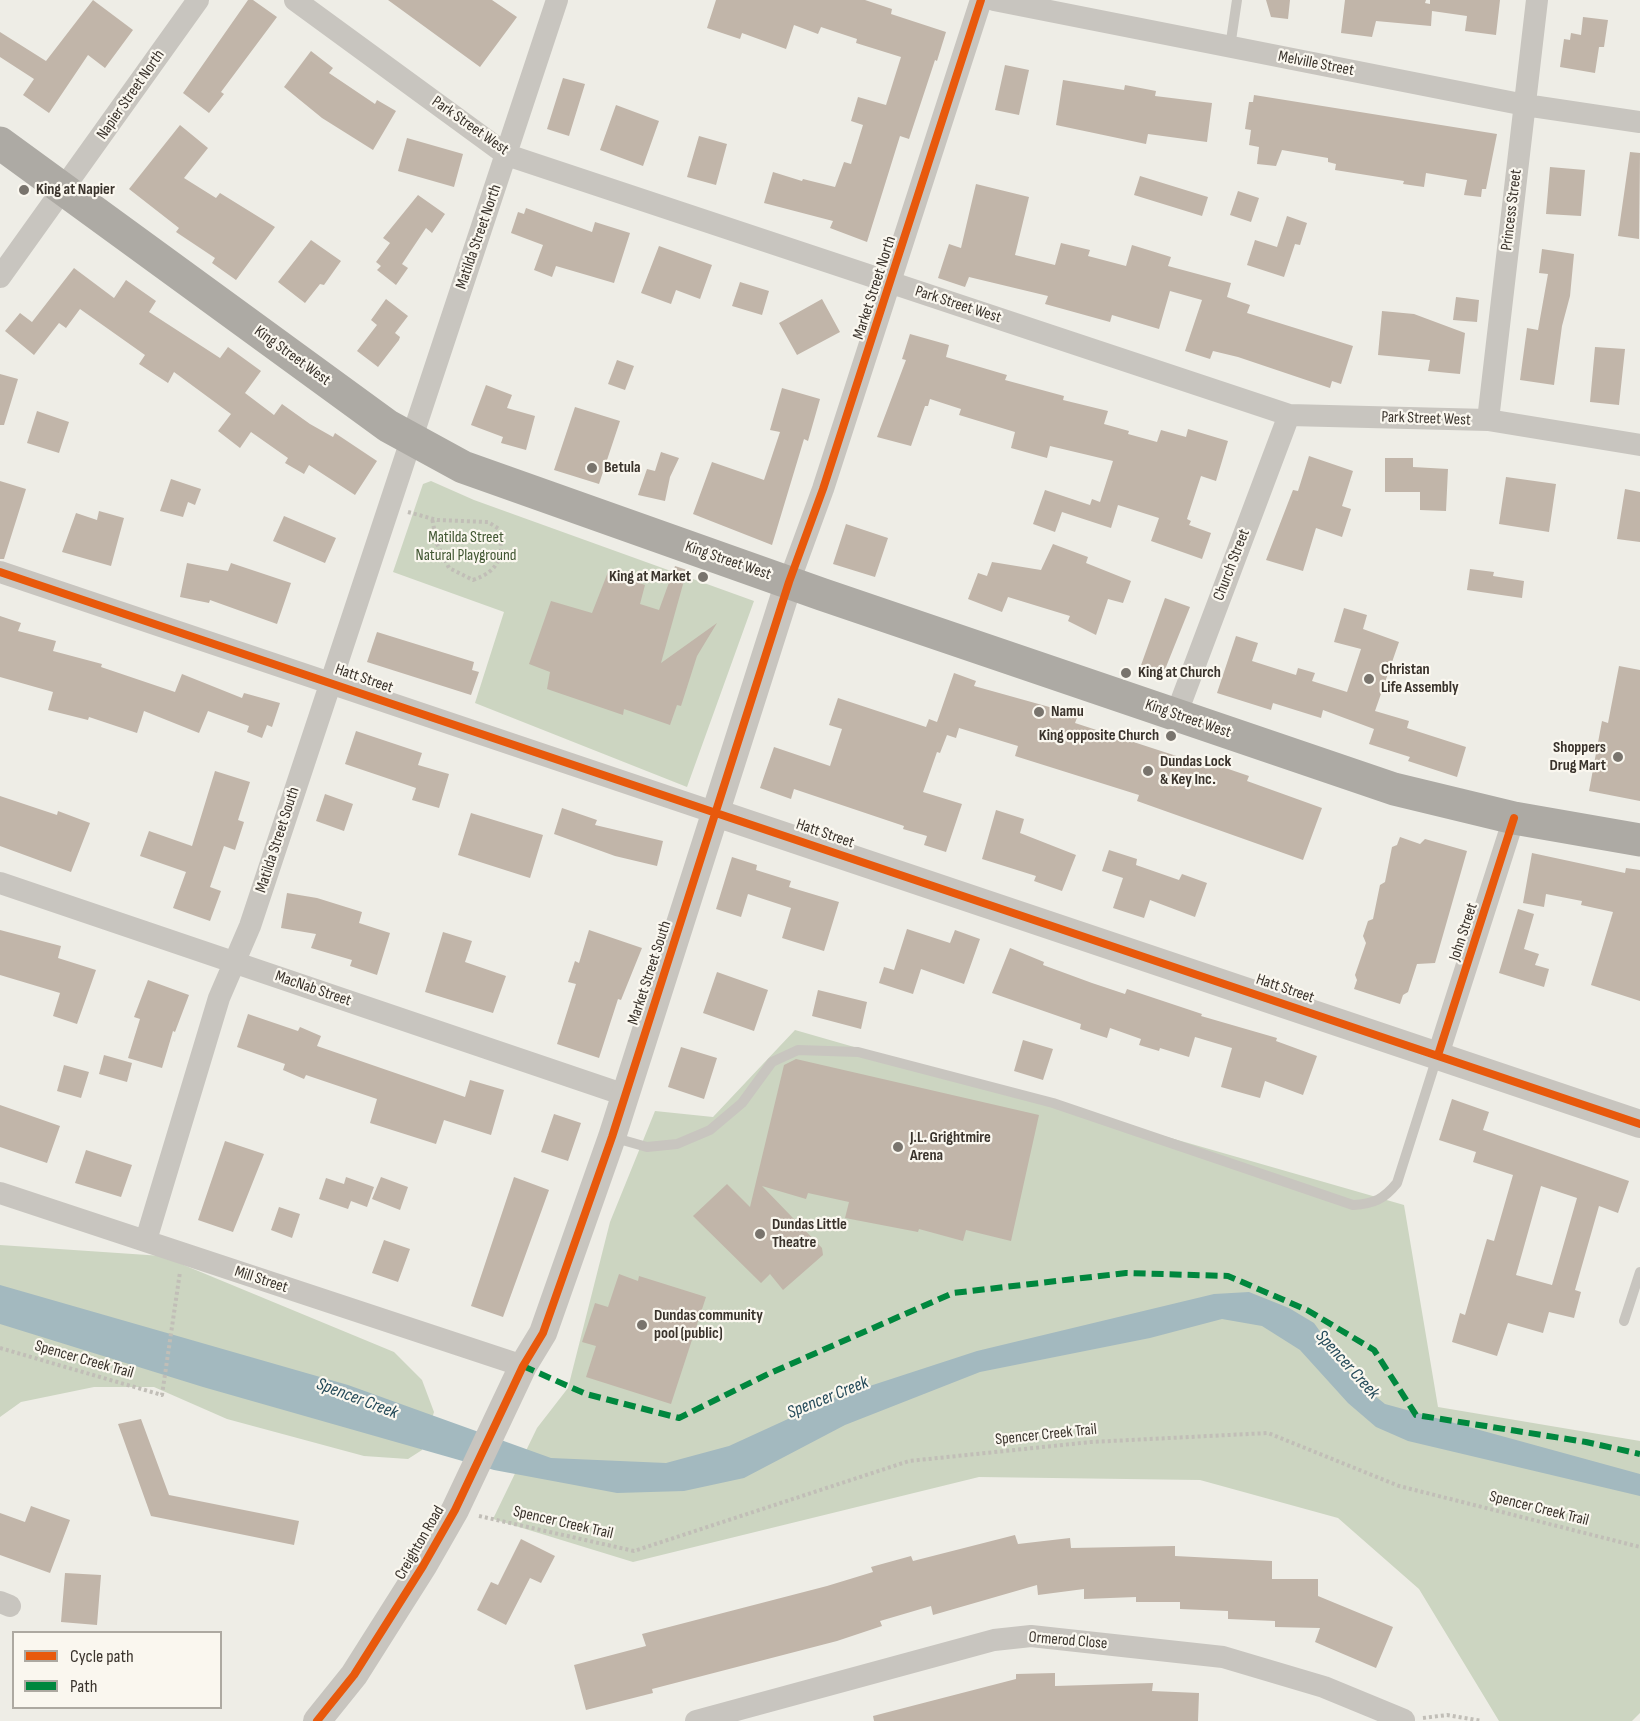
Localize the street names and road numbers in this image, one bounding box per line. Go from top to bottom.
street label: Napier Street North [93,46,169,144]
street label: Melville Street [1276,47,1356,81]
street label: Park Street West [428,92,512,160]
street label: Princess Street [1498,168,1526,252]
street label: Matilda Street North [452,182,506,292]
street label: Market Street North [849,234,901,342]
street label: Park Street West [912,282,1004,328]
street label: King Street West [250,322,334,390]
street label: Park Street West [1381,408,1471,430]
street label: Church Street [1210,526,1254,604]
street label: King Street West [683,537,773,585]
street label: Hatt Street [332,660,396,698]
street label: King Street West [1143,695,1233,743]
street label: Matilda Street South [252,785,304,895]
street label: Hatt Street [793,815,857,853]
street label: John Street [1446,901,1482,963]
street label: Market Street South [624,919,676,1027]
street label: MacNab Street [272,967,354,1011]
street label: Hatt Street [1253,970,1317,1008]
street label: Mill Street [232,1262,290,1298]
street label: Spencer Creek Trail [32,1337,136,1383]
street label: Spencer Creek Trail [994,1420,1098,1450]
street label: Spencer Creek Trail [1487,1487,1591,1531]
street label: Spencer Creek Trail [511,1502,615,1544]
street label: Creighton Road [391,1503,449,1583]
street label: Ormerod Close [1028,1628,1108,1654]

